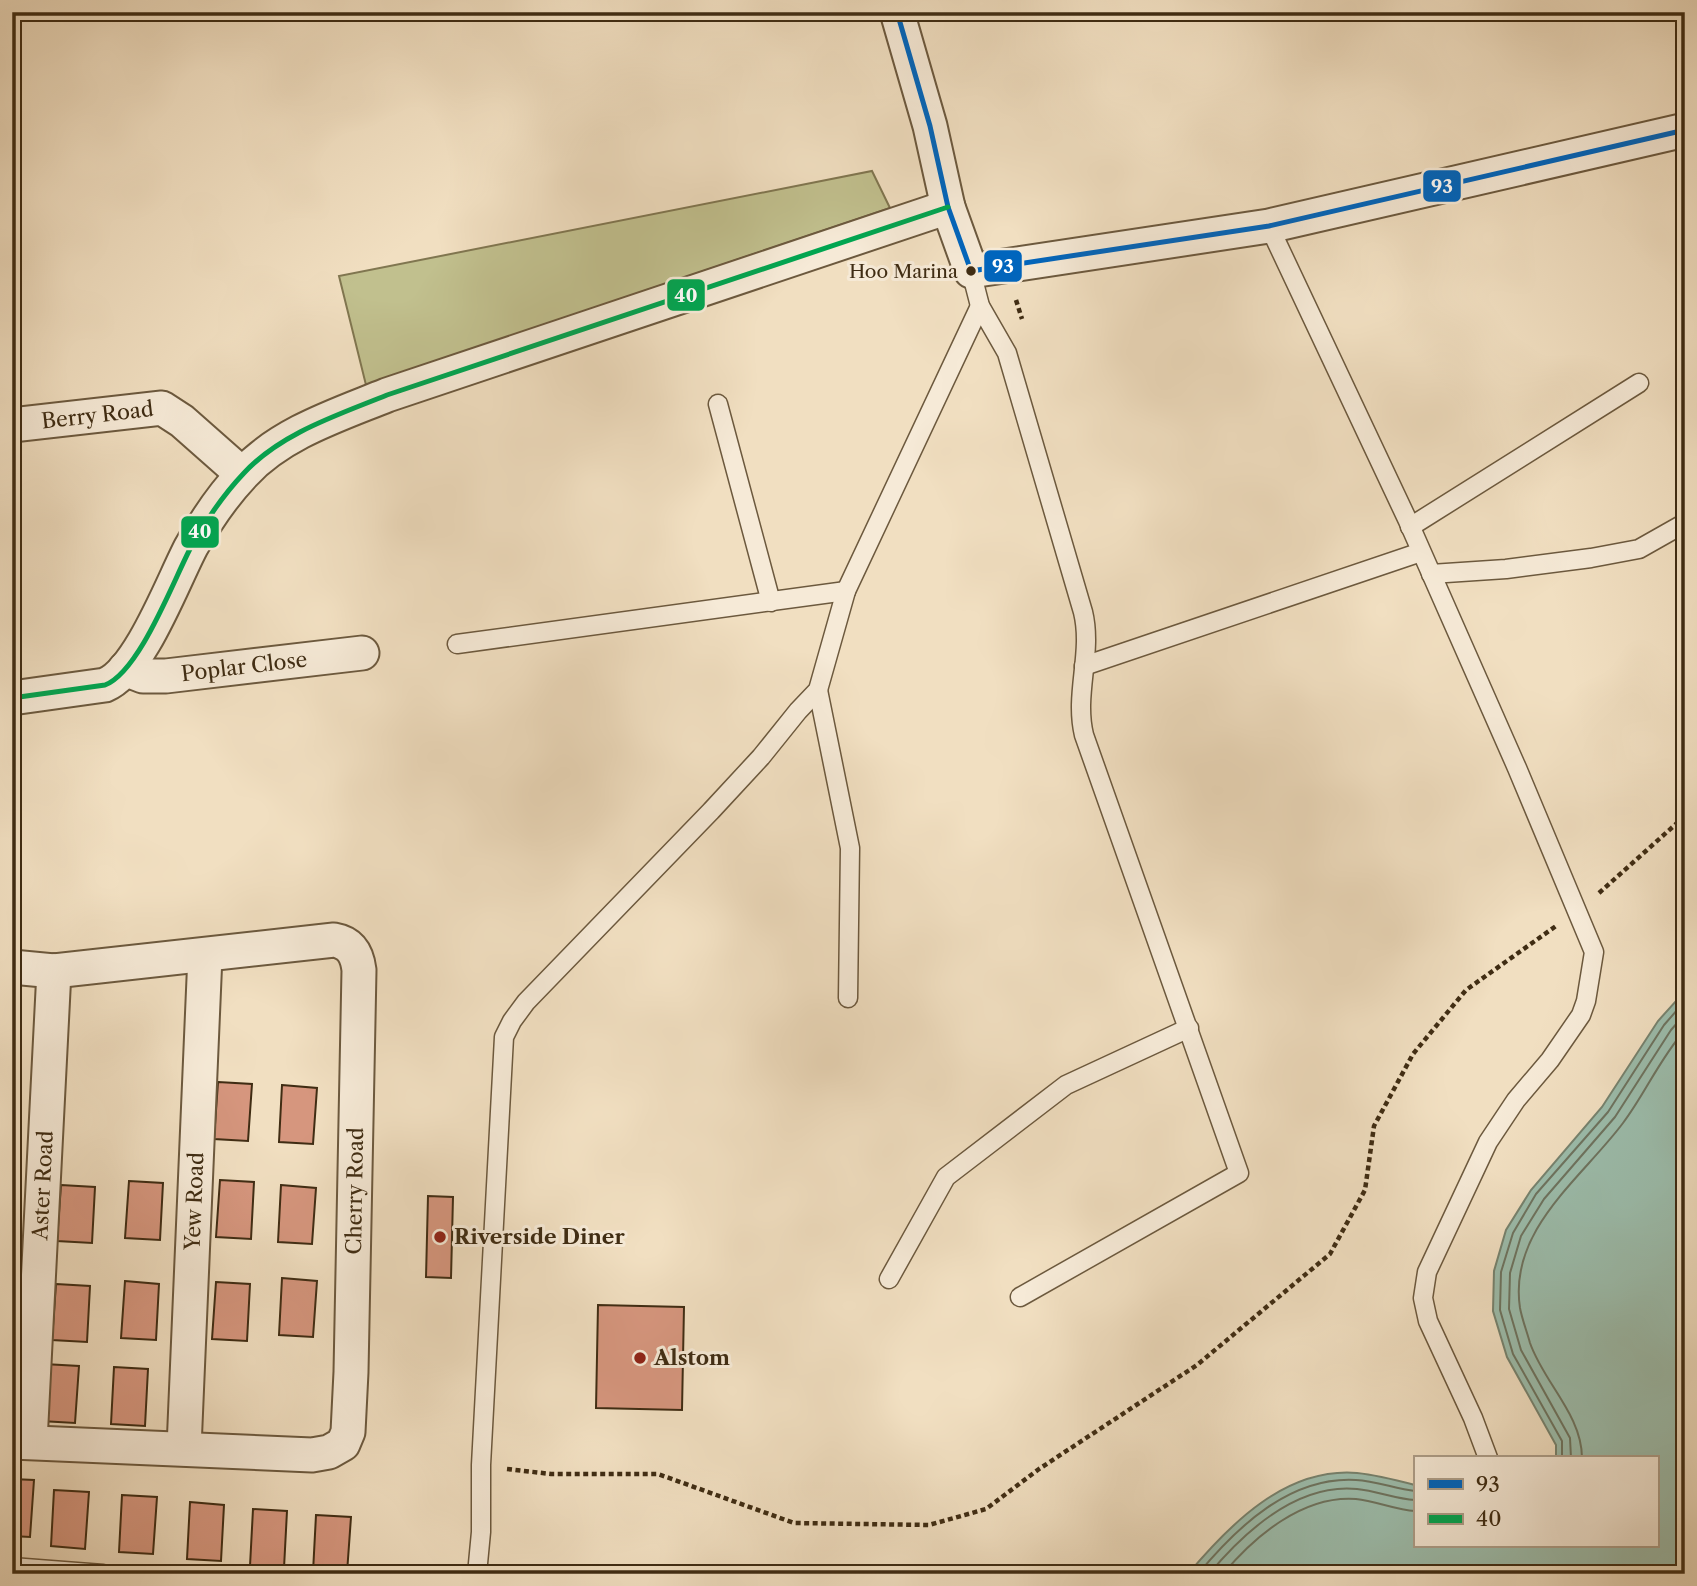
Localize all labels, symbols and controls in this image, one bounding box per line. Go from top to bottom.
line badge: 93 [1422,169,1462,203]
text: 93 [1431,175,1453,198]
line badge: 93 [983,249,1023,283]
text: 93 [992,255,1014,278]
place label: Hoo Marina [849,260,958,283]
marker: Hoo Marina [964,264,978,278]
line badge: 40 [666,278,706,312]
text: 40 [674,284,698,307]
street label: Berry Road [40,396,155,434]
line badge: 40 [180,515,220,549]
text: 40 [188,520,212,543]
street label: Poplar Close [180,647,309,686]
street label: Cherry Road [341,1127,368,1255]
street label: Aster Road [27,1130,58,1242]
street label: Yew Road [179,1151,209,1252]
place label: Riverside Diner [454,1224,625,1249]
marker: Riverside Diner [432,1229,448,1245]
place label: Alstom [653,1345,730,1370]
marker: Alstom [632,1350,648,1366]
legend [1414,1456,1658,1548]
text: 93 [1476,1472,1500,1497]
text: 40 [1476,1506,1501,1531]

